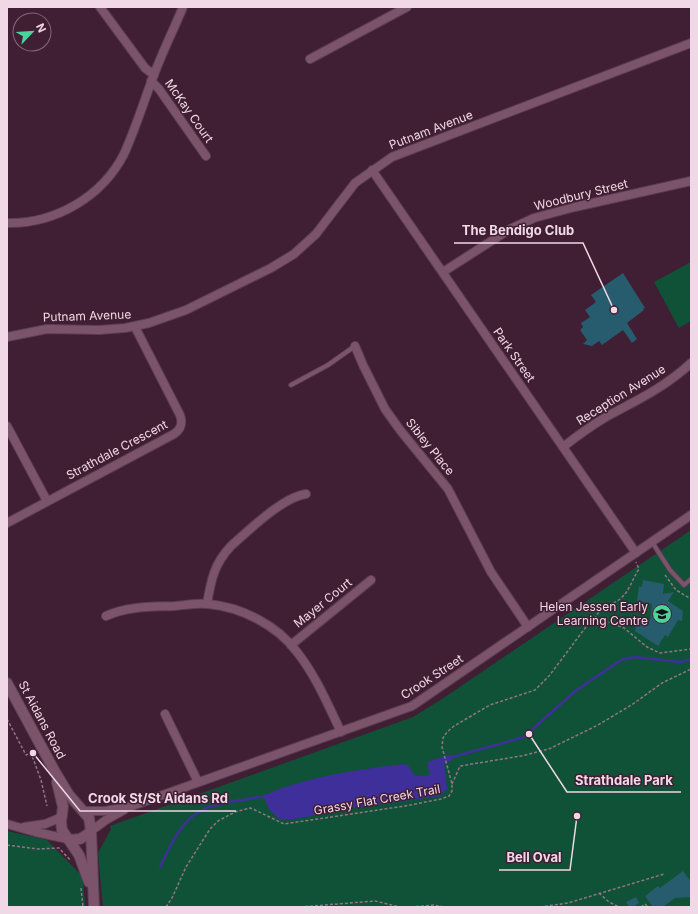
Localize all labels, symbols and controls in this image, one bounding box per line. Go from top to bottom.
north arrow [12,12,52,52]
text: N [33,21,49,35]
street label: McKay Court [162,76,217,145]
street label: Putnam Avenue [387,107,475,152]
street label: Woodbury Street [532,176,629,213]
callout: The Bendigo Club [454,218,583,243]
text: The Bendigo Club [462,222,574,238]
street label: Putnam Avenue [42,306,131,325]
street label: Park Street [490,325,539,385]
street label: Reception Avenue [573,361,668,428]
street label: Sibley Place [403,415,458,478]
street label: Strathdale Crescent [64,416,170,483]
street label: Mayer Court [291,575,355,631]
place label: Helen Jessen Early Learning Centre [539,599,648,628]
school or university icon: Helen Jessen Early Learning Centre [651,603,673,625]
street label: Crook Street [398,651,466,702]
street label: St Aidans Road [16,678,69,761]
callout: Strathdale Park [567,767,681,792]
text: Strathdale Park [575,772,673,788]
street label: Grassy Flat Creek Trail [312,781,441,818]
callout: Crook St/St Aidans Rd [80,786,236,811]
text: Crook St/St Aidans Rd [88,790,228,806]
callout: Bell Oval [499,845,570,870]
text: Bell Oval [506,849,562,865]

